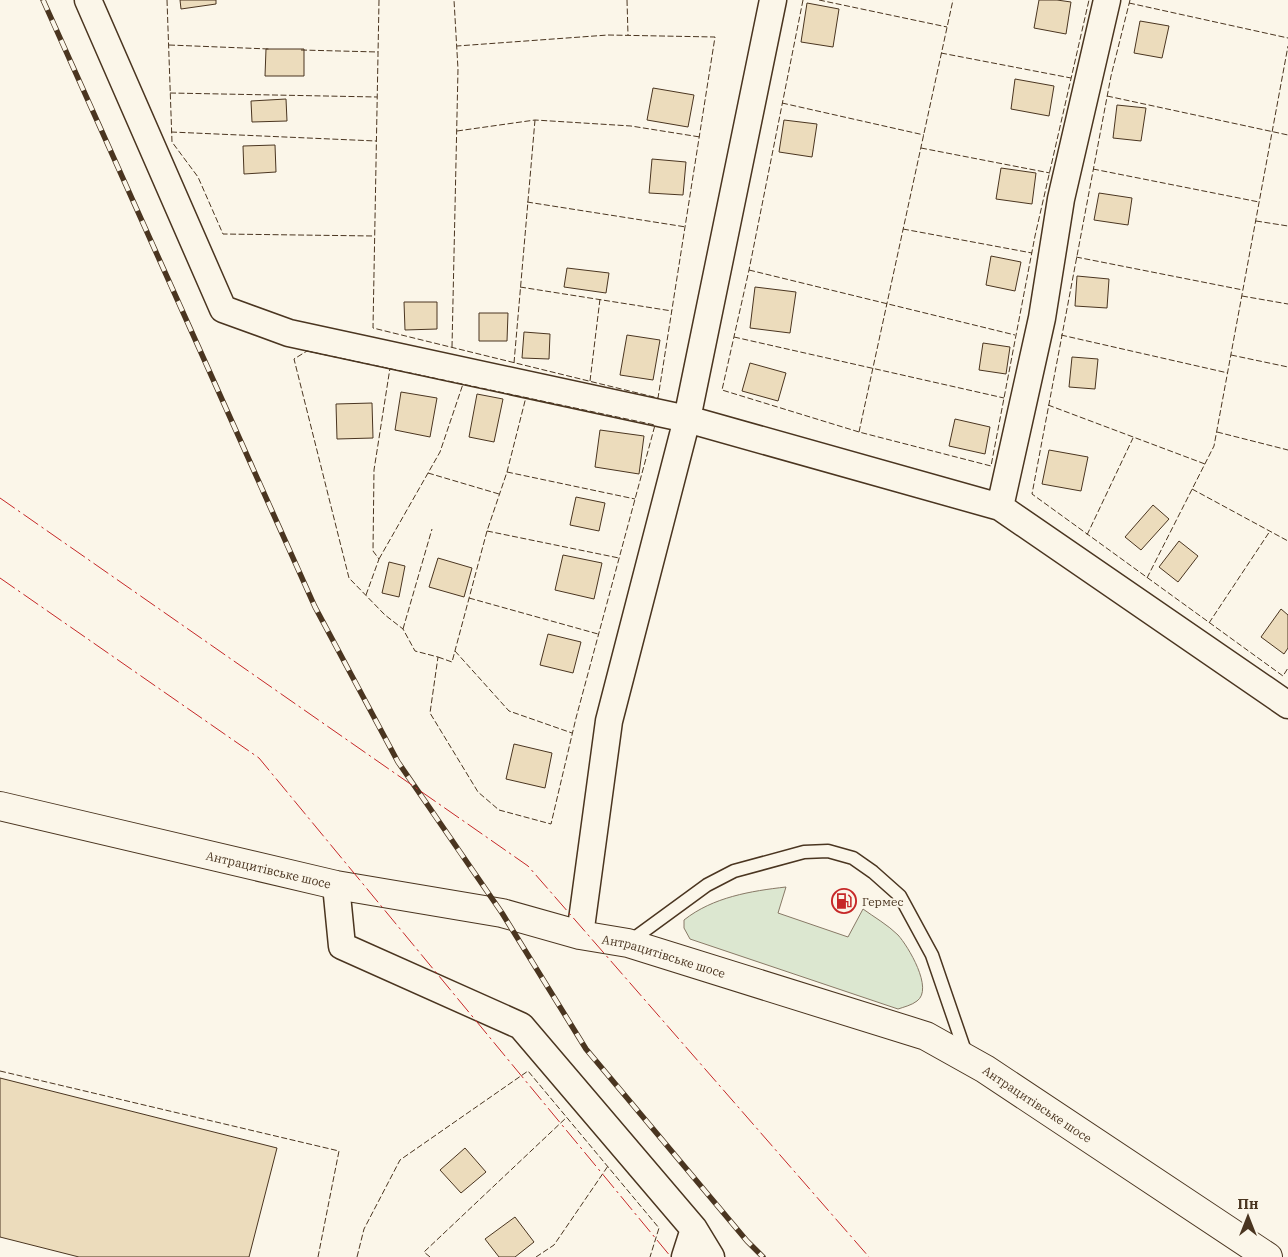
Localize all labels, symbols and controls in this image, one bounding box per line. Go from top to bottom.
street label: Антрацитівське шосе [205,847,333,891]
fuel station icon: Гермес [831,888,857,914]
place label: Гермес [862,894,904,909]
street label: Антрацитівське шосе [601,931,727,980]
street label: Антрацитівське шосе [980,1062,1095,1146]
north arrow [1223,1192,1273,1242]
text: Пн [1238,1195,1258,1213]

